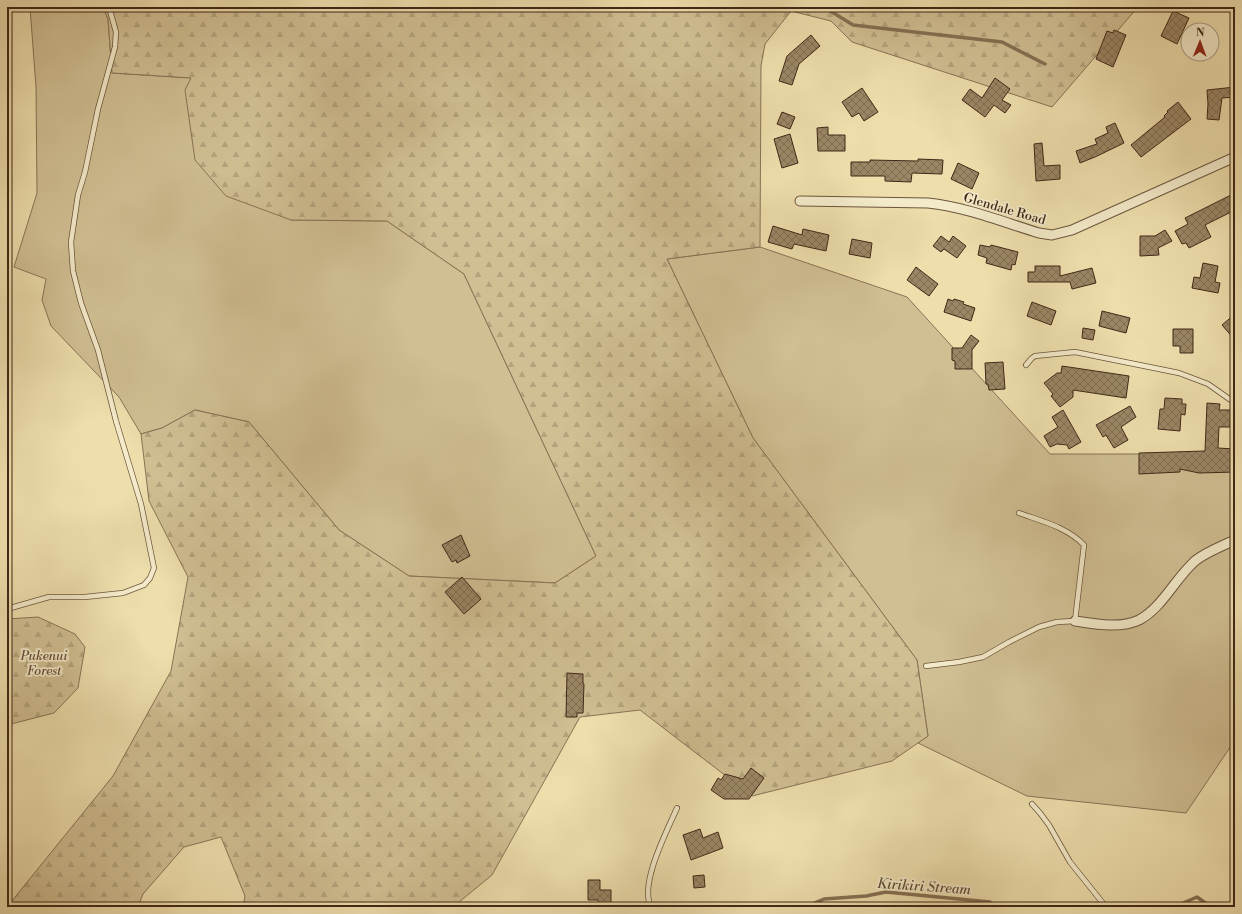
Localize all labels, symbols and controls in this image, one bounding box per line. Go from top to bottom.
north arrow [1180,22,1220,62]
text: N [1196,26,1205,40]
street label: Glendale Road [962,190,1048,229]
park label: Pukenui Forest [19,648,69,679]
water label: Kirikiri Stream [876,875,972,899]

